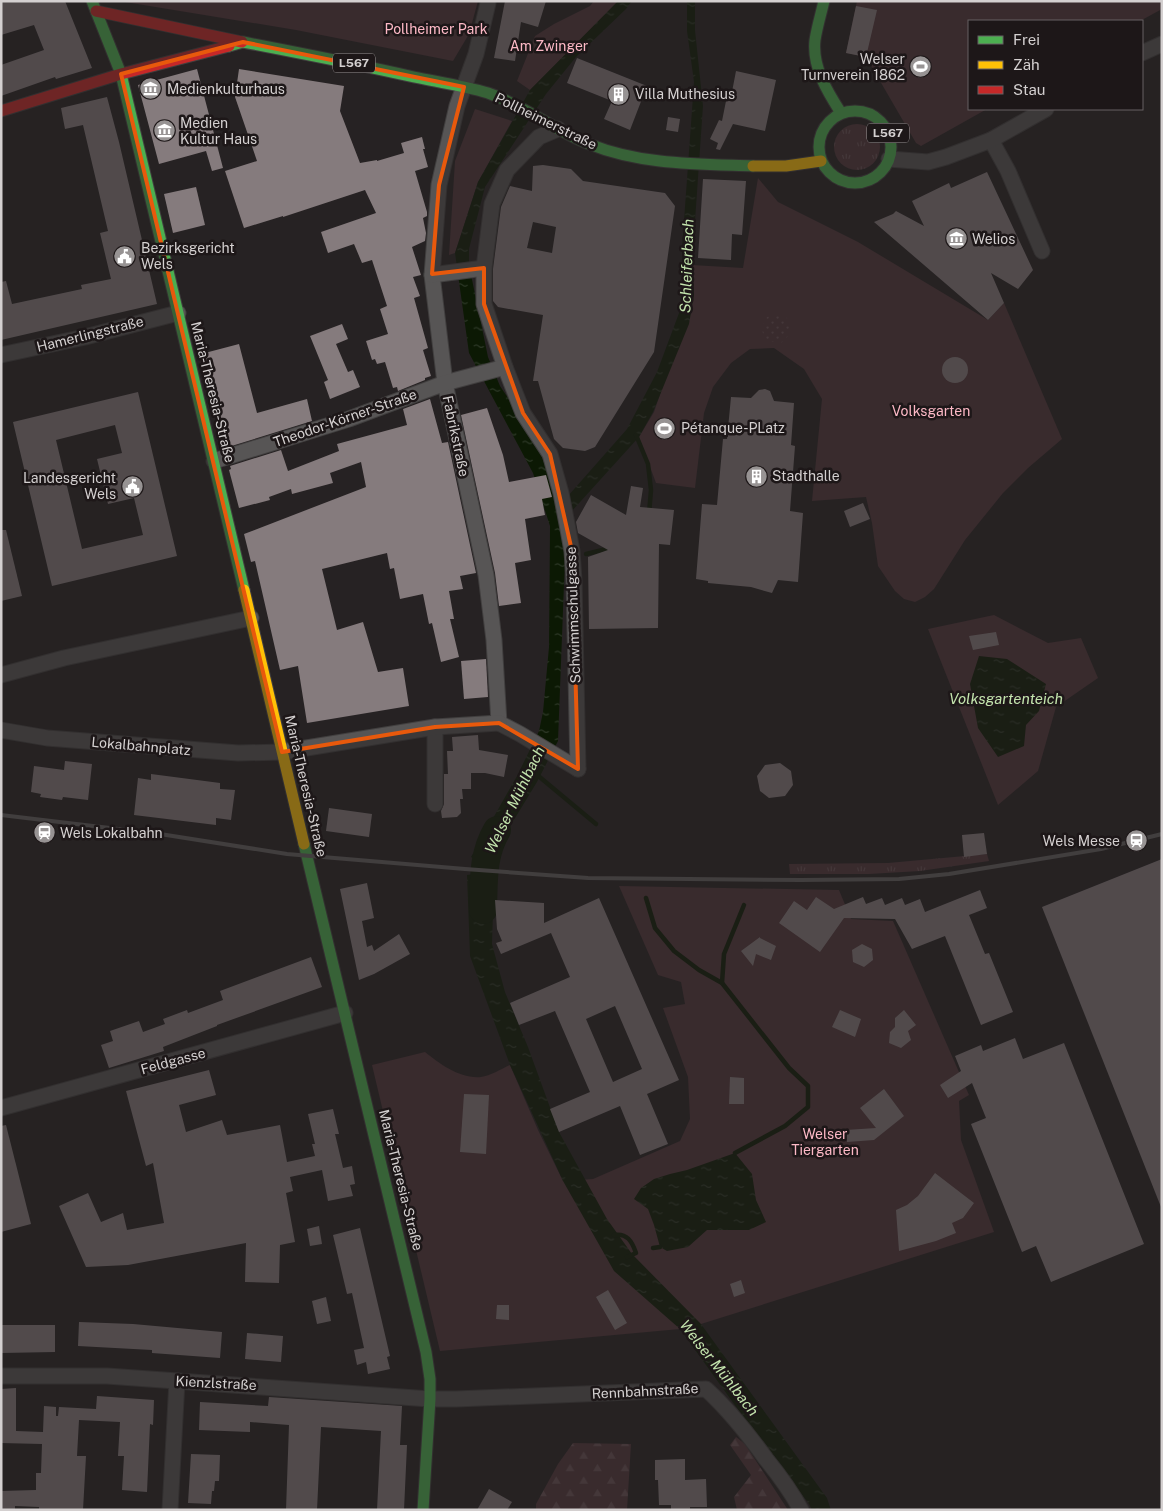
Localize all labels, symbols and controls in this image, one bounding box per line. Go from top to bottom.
legend [968,20,1143,110]
park label: Pollheimer Park [384,21,488,37]
text: Frei [1013,31,1040,48]
park label: Am Zwinger [510,38,588,54]
place label: Welser Turnverein 1862 [801,51,905,83]
road number: L567 [333,54,375,72]
sports icon: Welser Turnverein 1862 [909,55,933,79]
text: Zäh [1013,56,1040,73]
museum icon: Medienkulturhaus [139,77,163,101]
place label: Medienkulturhaus [167,81,285,97]
text: Stau [1013,81,1046,98]
building icon: Villa Muthesius [607,82,631,106]
place label: Villa Muthesius [635,86,735,102]
street label: Pollheimerstraße [492,89,600,153]
place label: Medien Kultur Haus [180,115,257,147]
museum icon: Medien Kultur Haus [152,119,176,143]
road number: L567 [867,124,909,142]
water label: Schleiferbach [676,219,697,313]
museum icon: Welios [944,227,968,251]
place label: Welios [972,231,1015,247]
place label: Bezirksgericht Wels [141,240,235,272]
public building icon: Bezirksgericht Wels [113,244,137,268]
street label: Hamerlingstraße [35,313,145,355]
street label: Maria-Theresia-Straße [188,320,238,464]
street label: Theodor-Körner-Straße [271,386,419,450]
street label: Fabrikstraße [440,394,472,478]
park label: Volksgarten [892,403,970,419]
sports icon: Pétanque-PLatz [653,416,677,440]
place label: Pétanque-PLatz [681,420,785,436]
building icon: Stadthalle [744,464,768,488]
place label: Stadthalle [772,468,840,484]
place label: Landesgericht Wels [23,470,116,502]
public building icon: Landesgericht Wels [120,474,144,498]
street label: Schwimmschulgasse [563,546,583,684]
water label: Volksgartenteich [949,690,1063,707]
street label: Maria-Theresia-Straße [282,714,330,858]
street label: Lokalbahnplatz [91,734,192,758]
water label: Welser Mühlbach [481,743,548,856]
station icon: Wels Lokalbahn [32,821,56,845]
place label: Wels Lokalbahn [60,825,163,841]
station icon: Wels Messe [1124,829,1148,853]
place label: Wels Messe [1043,833,1120,849]
street label: Feldgasse [139,1045,207,1077]
street label: Maria-Theresia-Straße [376,1108,426,1252]
park label: Welser Tiergarten [791,1126,859,1158]
water label: Welser Mühlbach [677,1316,762,1419]
street label: Kienzlstraße [175,1373,257,1393]
street label: Rennbahnstraße [591,1380,699,1402]

